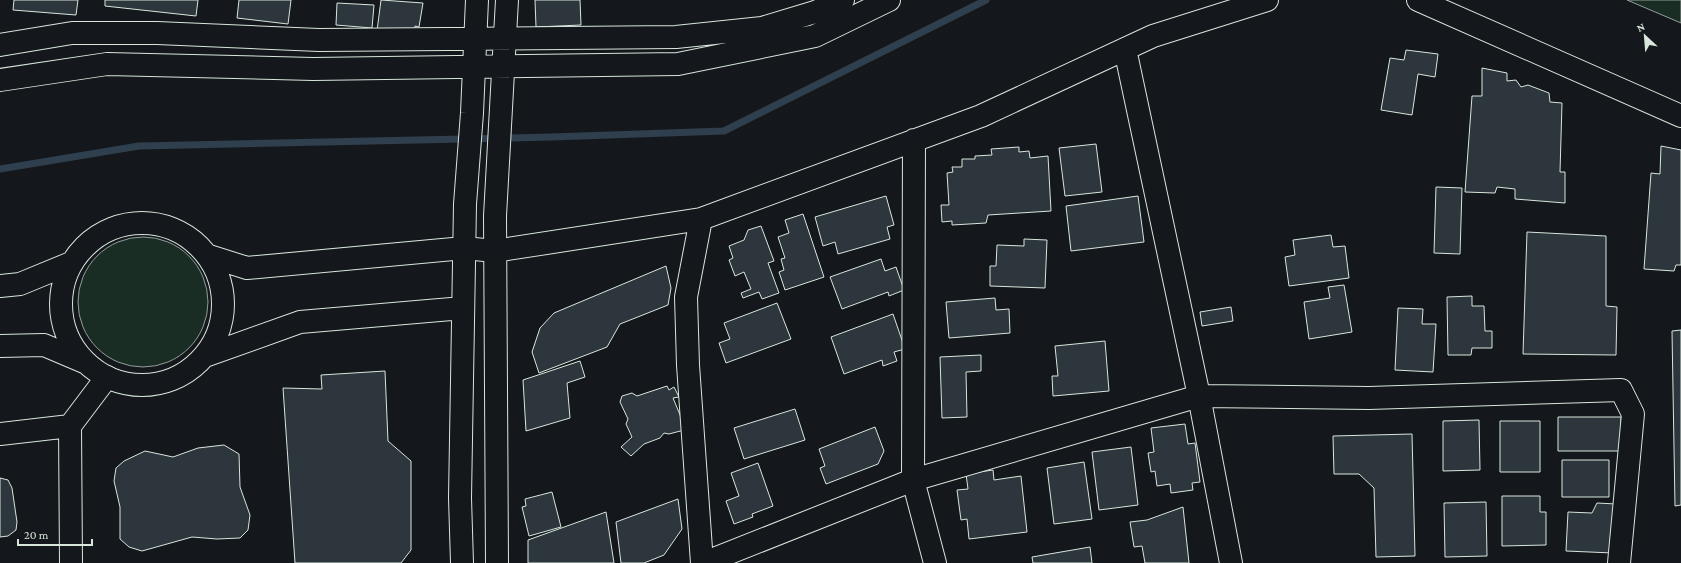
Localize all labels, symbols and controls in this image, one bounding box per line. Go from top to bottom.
north arrow [1625,16,1665,56]
text: N [1635,20,1647,34]
scale bar [18,521,92,547]
text: 20 m [24,528,49,542]

